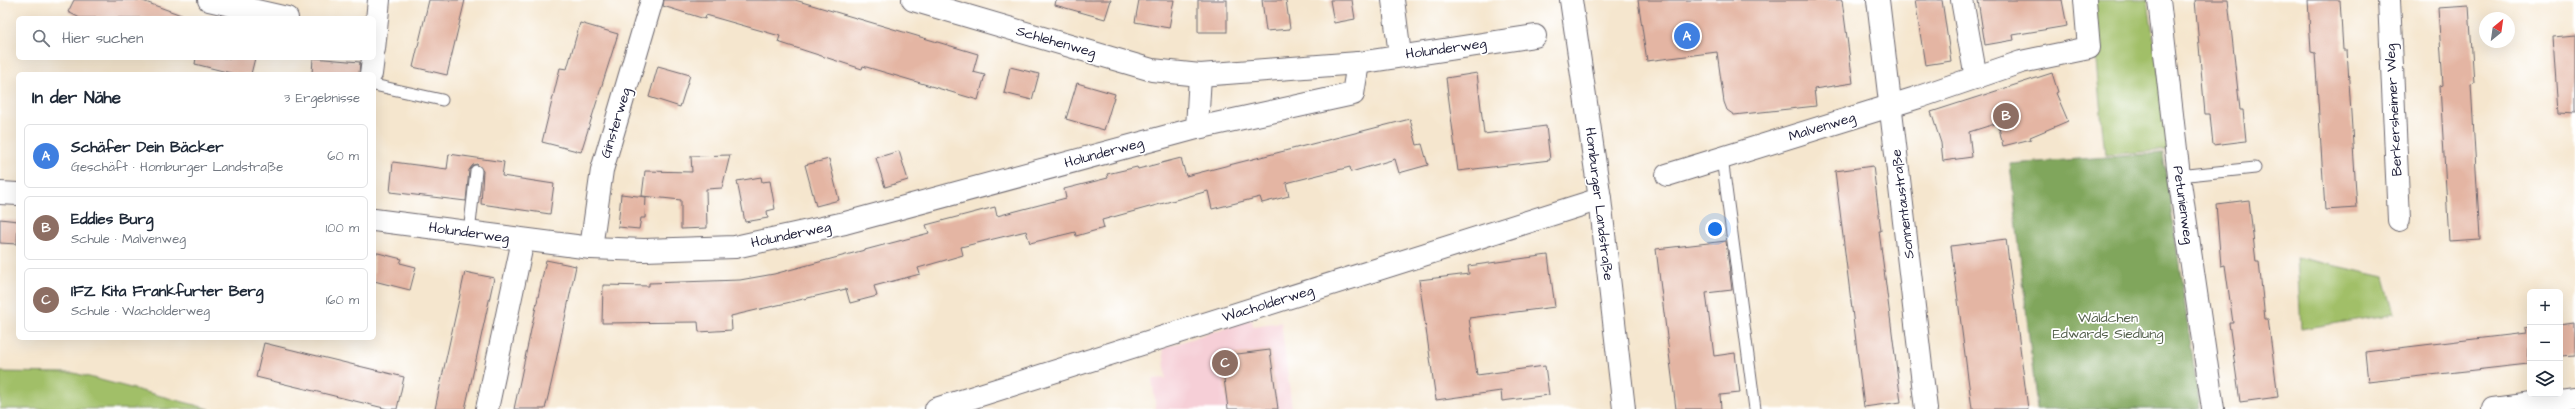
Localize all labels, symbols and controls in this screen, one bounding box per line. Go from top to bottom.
north arrow [2479,12,2515,48]
search box [16,16,376,60]
street label: Schlehenweg [1014,21,1098,63]
pin: A [1674,21,1700,51]
icon: search [30,27,52,49]
text: Hier suchen [62,28,143,49]
street label: Holunderweg [1404,33,1488,65]
street label: Berkersheimer Weg [2381,43,2407,177]
street label: Ginsterweg [596,85,636,161]
text: In der Nähe [32,86,121,110]
text: 3 Ergebnisse [284,89,360,107]
pin: B [1993,101,2019,131]
street label: Malvenweg [1786,107,1858,147]
street label: Homburger Landstraße [1580,126,1618,282]
street label: Holunderweg [1062,133,1146,173]
text: Schäfer Dein Bäcker [71,137,224,158]
text: A [42,147,50,165]
text: 60 m [327,147,359,165]
street label: Sonnentaustraße [1886,148,1920,260]
text: Geschäft · Homburger Landstraße [71,158,283,176]
street label: Petunienweg [2168,164,2198,246]
text: Eddies Burg [71,209,153,230]
street label: Holunderweg [427,217,511,249]
street label: Holunderweg [749,217,833,253]
text: B [41,219,51,237]
text: 100 m [326,219,359,237]
your location [1705,219,1725,239]
text: Schule · Malvenweg [71,230,186,248]
text: IFZ Kita Frankfurter Berg [71,281,264,302]
street label: Wacholderweg [1220,281,1316,327]
map controls [2527,289,2563,397]
button: + [2527,289,2563,325]
text: C [41,291,51,309]
text: 160 m [326,291,359,309]
text: Schule · Wacholderweg [71,302,210,320]
park label: Wäldchen Edwards Siedlung [2053,308,2163,344]
button: − [2527,325,2563,361]
pin: C [1212,348,1238,378]
button: layers [2527,361,2563,397]

